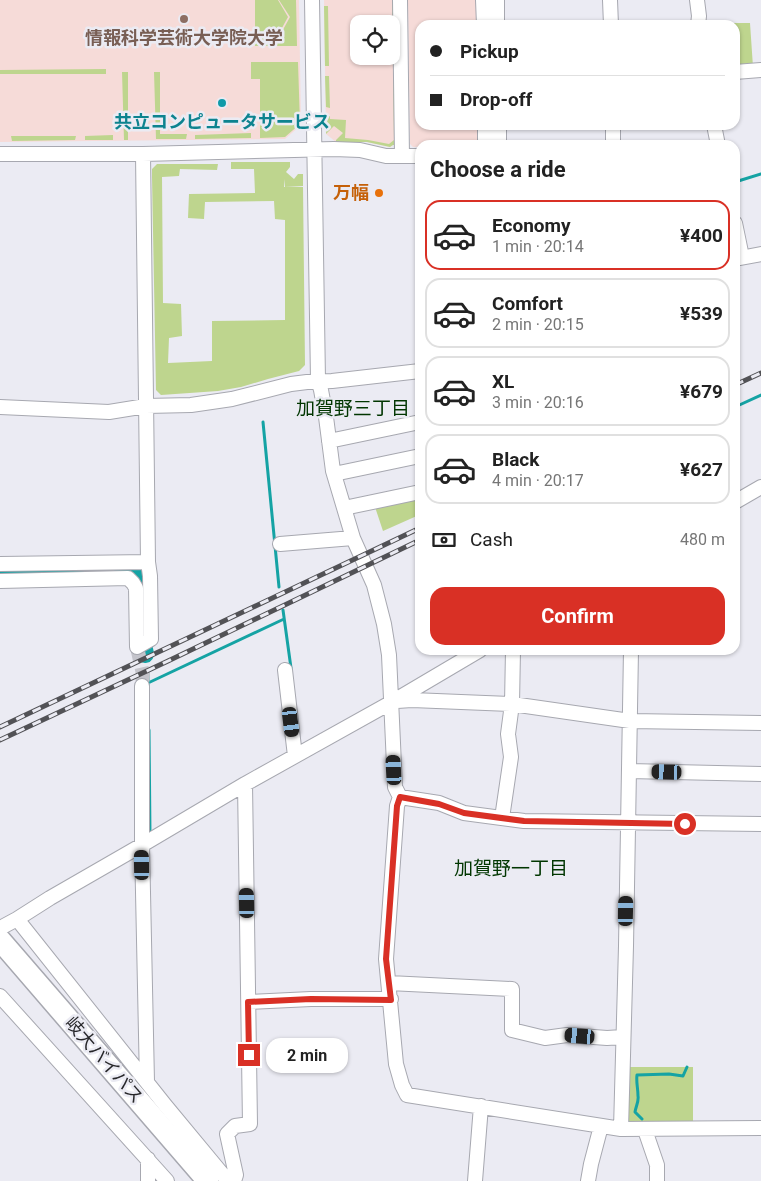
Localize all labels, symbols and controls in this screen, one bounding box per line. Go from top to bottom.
marker: 情報科学芸術大学院大学 [178,13,190,25]
map controls [350,15,400,65]
button: locate [350,15,400,65]
place label: 情報科学芸術大学院大学 [85,27,283,48]
text: Pickup [460,40,519,63]
text: Drop-off [460,88,532,111]
marker: 共立コンピュータサービス [216,97,228,109]
place label: 共立コンピュータサービス [114,111,330,132]
text: Choose a ride [430,157,566,182]
place label: 万幅 [333,182,369,203]
marker: 万幅 [373,187,385,199]
icon: car [432,213,477,258]
text: Economy [492,214,571,237]
text: ¥400 [680,224,723,247]
text: 1 min · 20:14 [492,237,584,256]
icon: car [432,291,477,336]
text: Comfort [492,292,563,315]
text: ¥539 [680,302,723,325]
text: 2 min · 20:15 [492,315,584,334]
icon: car [432,369,477,414]
text: XL [492,370,514,393]
text: ¥679 [680,380,723,403]
text: 3 min · 20:16 [492,393,584,412]
district label: 加賀野三丁目 [296,397,410,420]
icon: car [432,447,477,492]
text: Black [492,448,539,471]
text: ¥627 [680,458,723,481]
text: 4 min · 20:17 [492,471,584,490]
icon: cash [430,526,458,554]
text: Cash [470,528,513,551]
text: 480 m [680,530,725,549]
button: Confirm [430,587,725,645]
car [281,706,300,738]
car [385,755,402,785]
car [651,764,682,780]
route start [674,813,696,835]
car [134,850,149,880]
district label: 加賀野一丁目 [454,857,568,880]
car [239,888,254,918]
car [618,896,633,926]
street label: 岐大バイパス [61,1012,148,1107]
car [564,1027,595,1045]
callout: 2 min [266,1038,349,1072]
route end [238,1044,260,1066]
text: 2 min [287,1046,327,1065]

